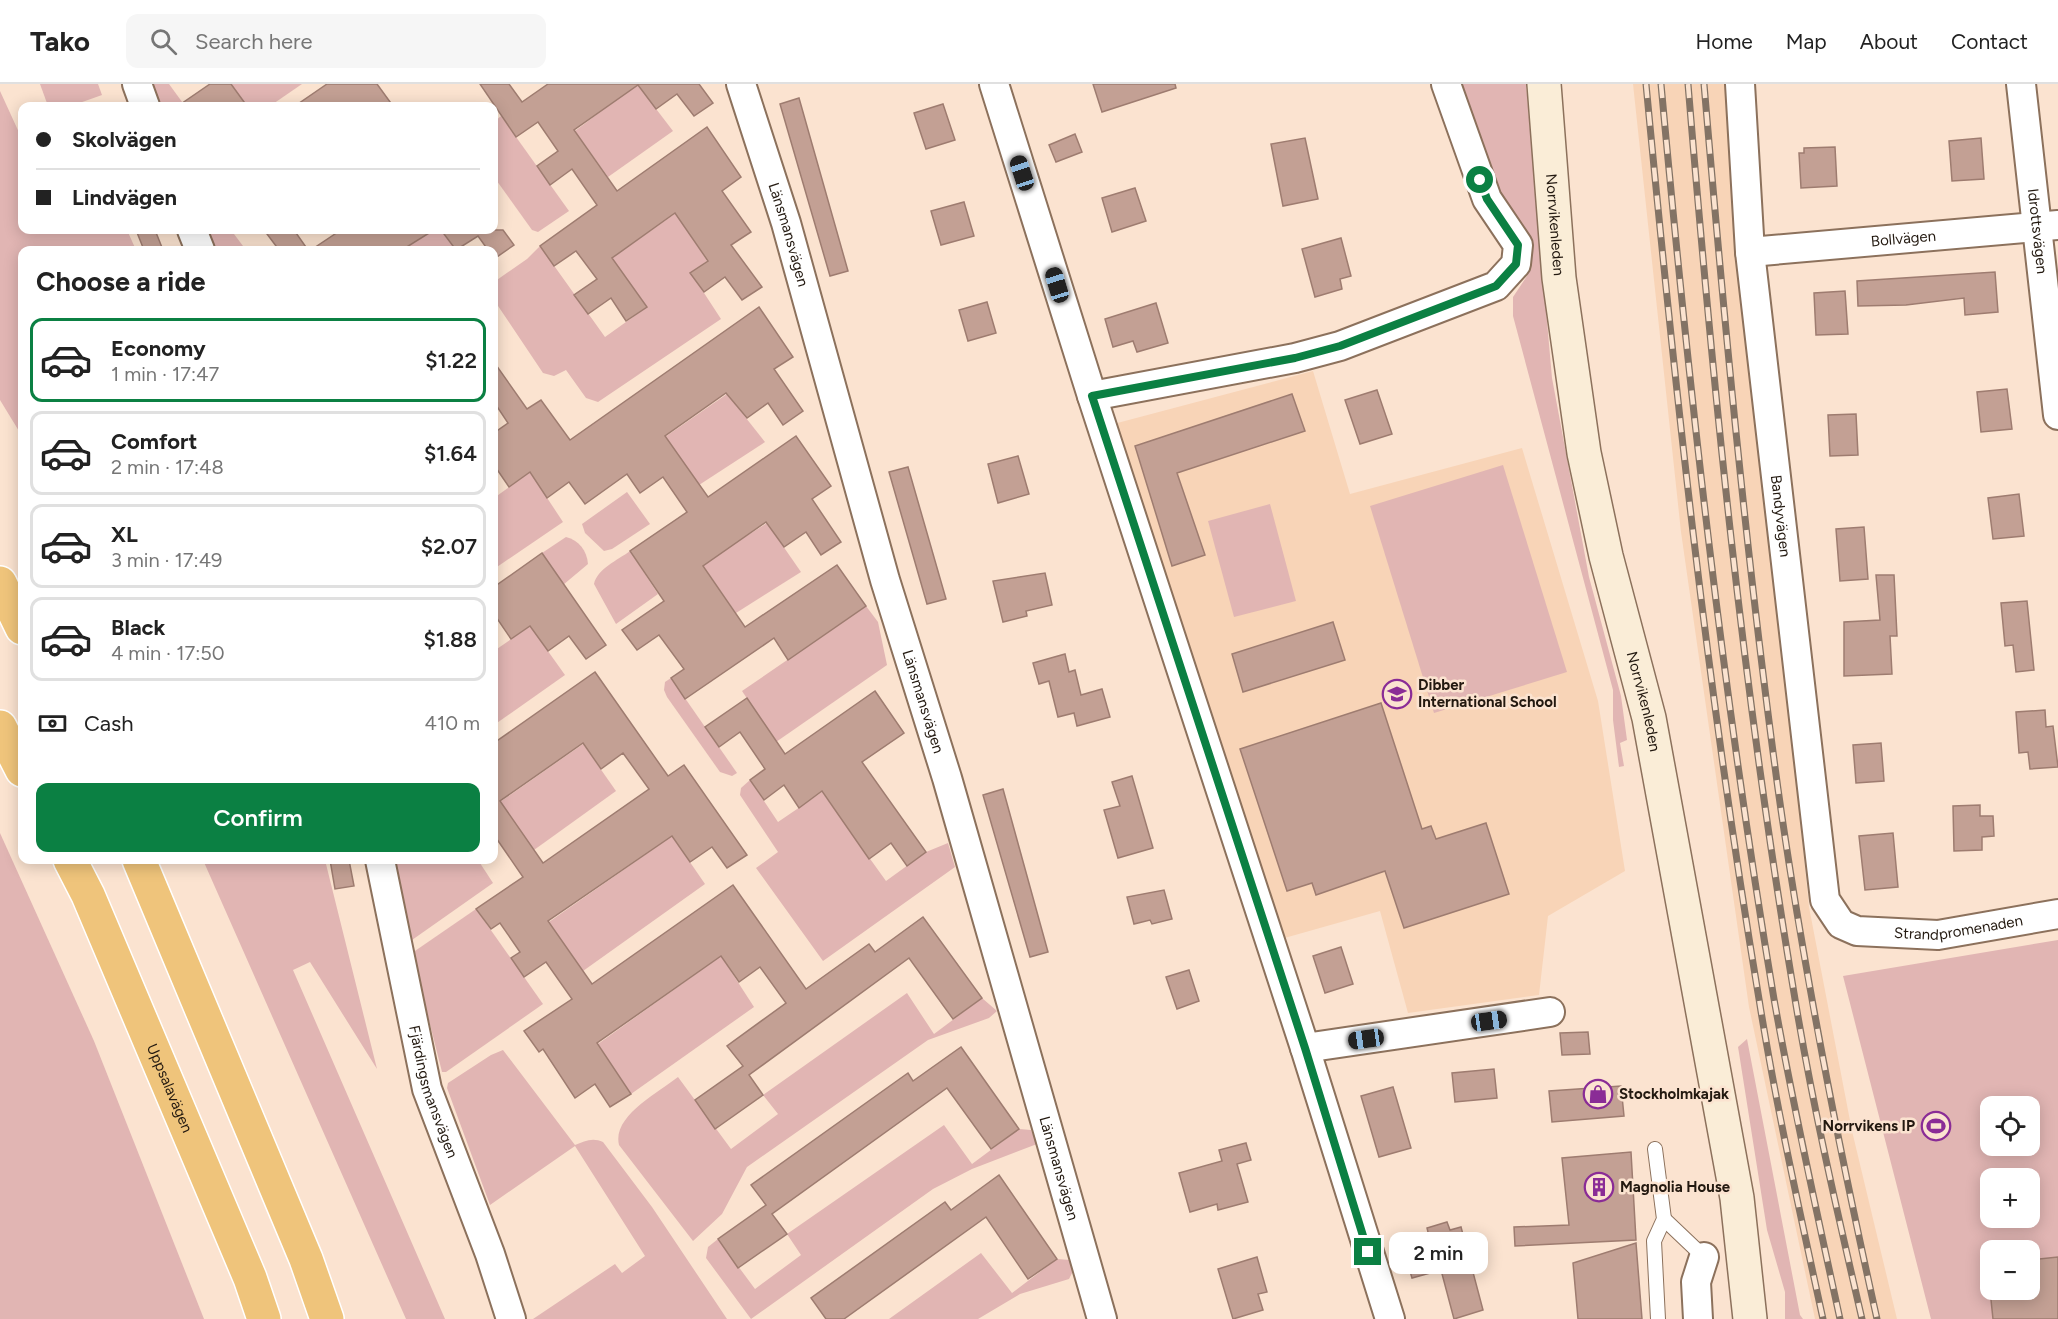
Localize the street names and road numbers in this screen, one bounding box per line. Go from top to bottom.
street label: Norrvikenleden [1542,173,1568,276]
street label: Länsmansvägen [765,180,812,289]
street label: Idrottsvägen [2024,187,2051,275]
street label: Bollvägen [1870,227,1937,250]
street label: Bandyvägen [1767,474,1794,558]
street label: Länsmansvägen [898,648,948,756]
street label: Norrvikenleden [1623,650,1664,753]
street label: Strandpromenaden [1894,911,2024,944]
street label: Fjärdingsmansvägen [405,1024,462,1161]
street label: Uppsalavägen [143,1041,196,1135]
street label: Länsmansvägen [1035,1114,1082,1222]

